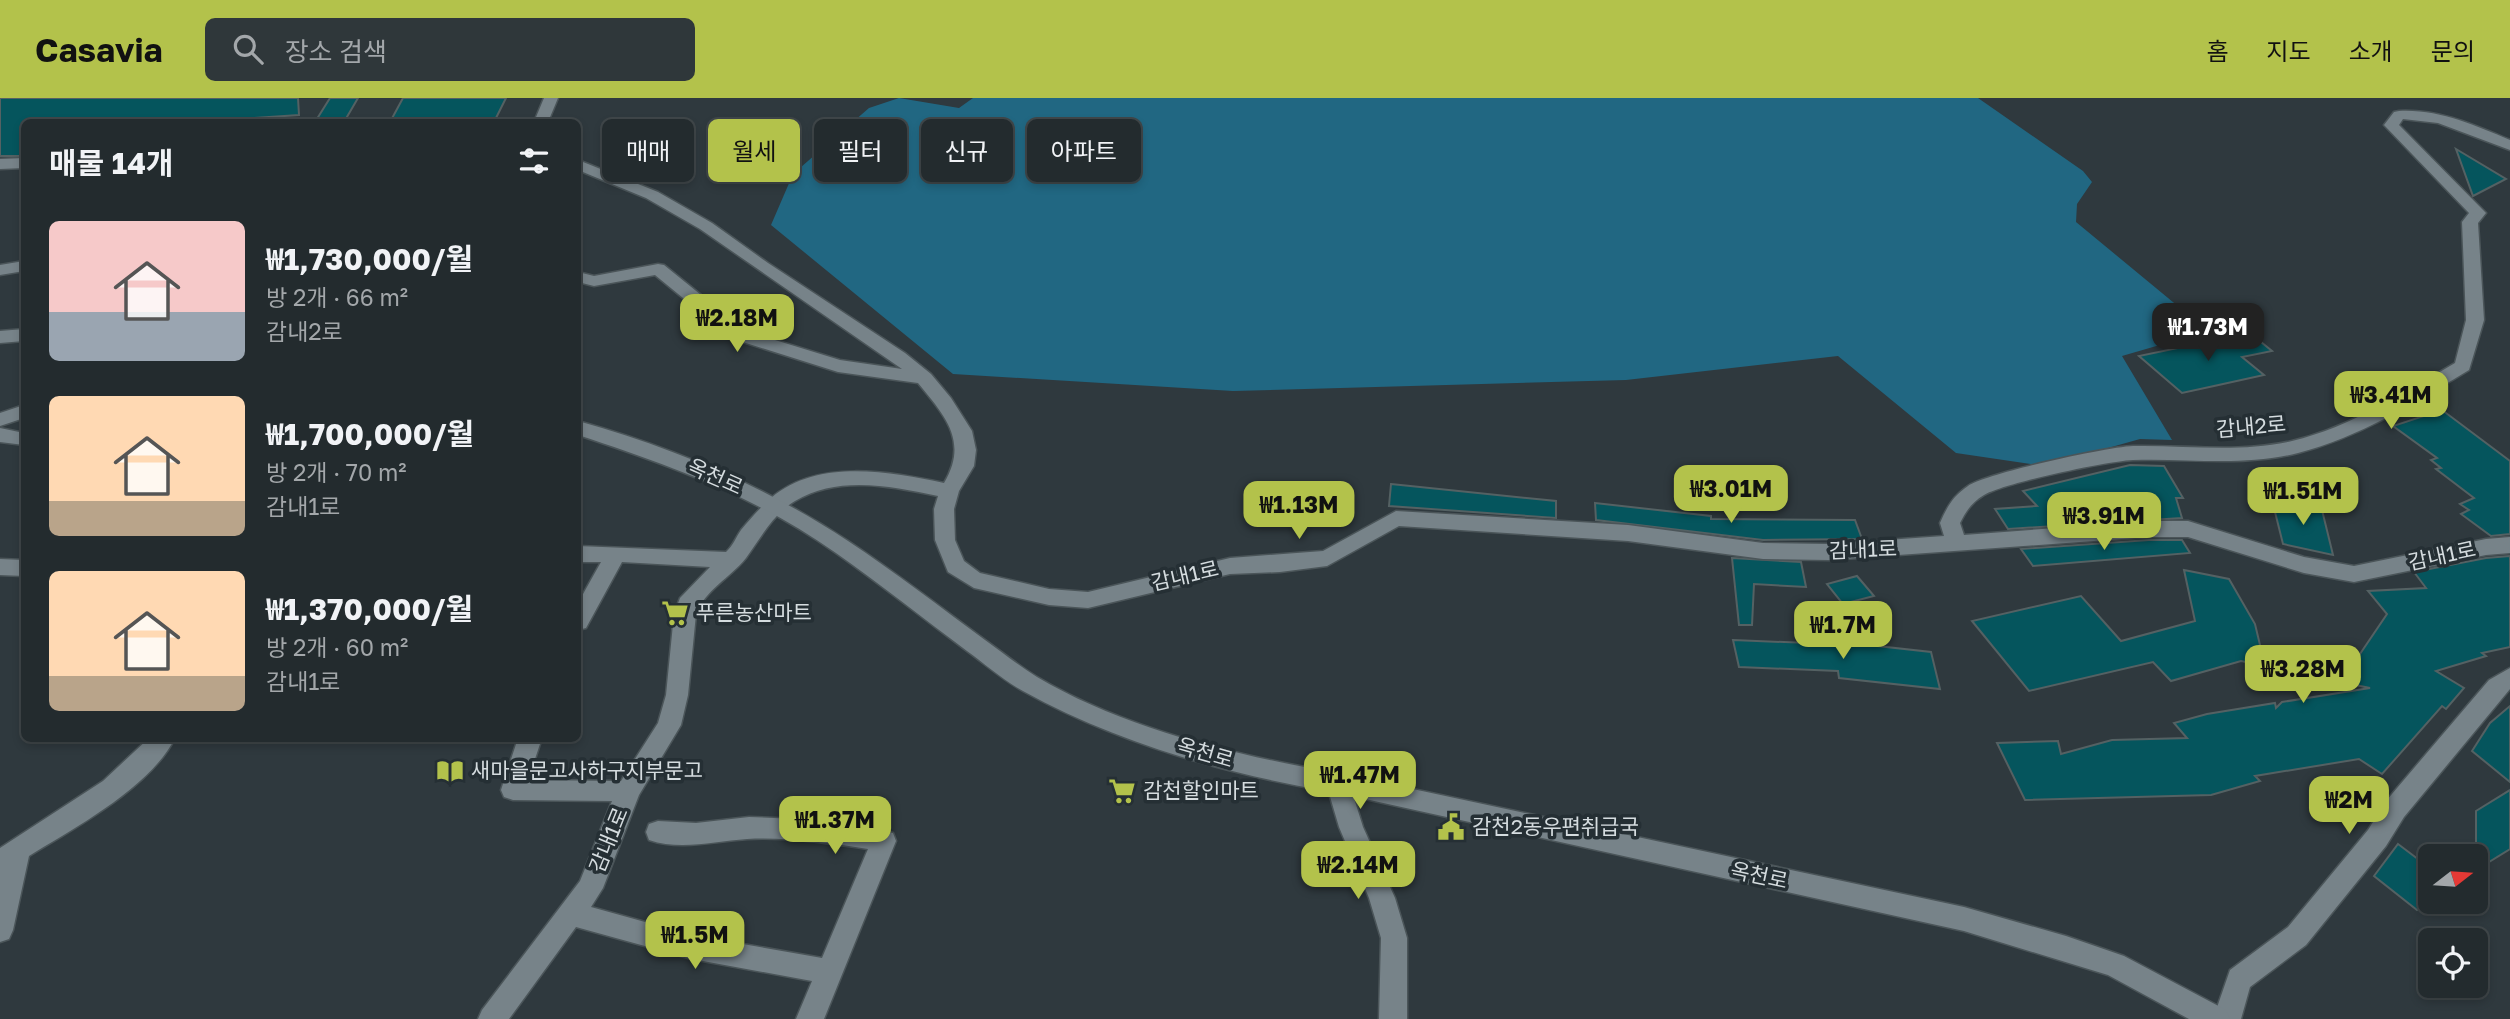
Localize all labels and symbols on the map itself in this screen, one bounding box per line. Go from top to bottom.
pin: ₩2.18M [680,294,794,354]
pin: ₩1.73M [2151,303,2265,363]
pin: ₩3.41M [2334,372,2448,431]
street label: 감내2로 [2215,410,2287,442]
street label: 옥천로 [684,452,747,500]
pin: ₩3.01M [1674,466,1788,525]
pin: ₩1.51M [2246,468,2360,527]
pin: ₩1.13M [1242,482,1356,541]
pin: ₩3.91M [2047,492,2161,552]
street label: 감내1로 [1828,535,1897,563]
street label: 감내1로 [2406,535,2478,575]
street label: 감내1로 [1149,555,1221,595]
supermarket icon: 푸른농산마트 [660,598,690,628]
place label: 푸른농산마트 [696,599,812,625]
pin: ₩1.7M [1794,602,1892,661]
pin: ₩3.28M [2246,646,2360,705]
street label: 옥천로 [1174,732,1237,773]
pin: ₩1.47M [1303,752,1417,811]
library icon: 새마을문고사하구지부문고 [435,756,465,786]
place label: 새마을문고사하구지부문고 [471,757,703,783]
supermarket icon: 감천할인마트 [1107,776,1137,806]
pin: ₩2M [2315,776,2383,836]
place label: 감천할인마트 [1143,777,1259,803]
pin: ₩1.37M [778,796,892,856]
street label: 감내1로 [583,803,633,876]
public building icon: 감천2동우편취급국 [1436,812,1466,842]
place label: 감천2동우편취급국 [1472,813,1639,839]
pin: ₩2.14M [1301,842,1415,901]
north arrow [2418,844,2488,914]
street label: 옥천로 [1728,856,1790,894]
pin: ₩1.5M [646,912,744,971]

